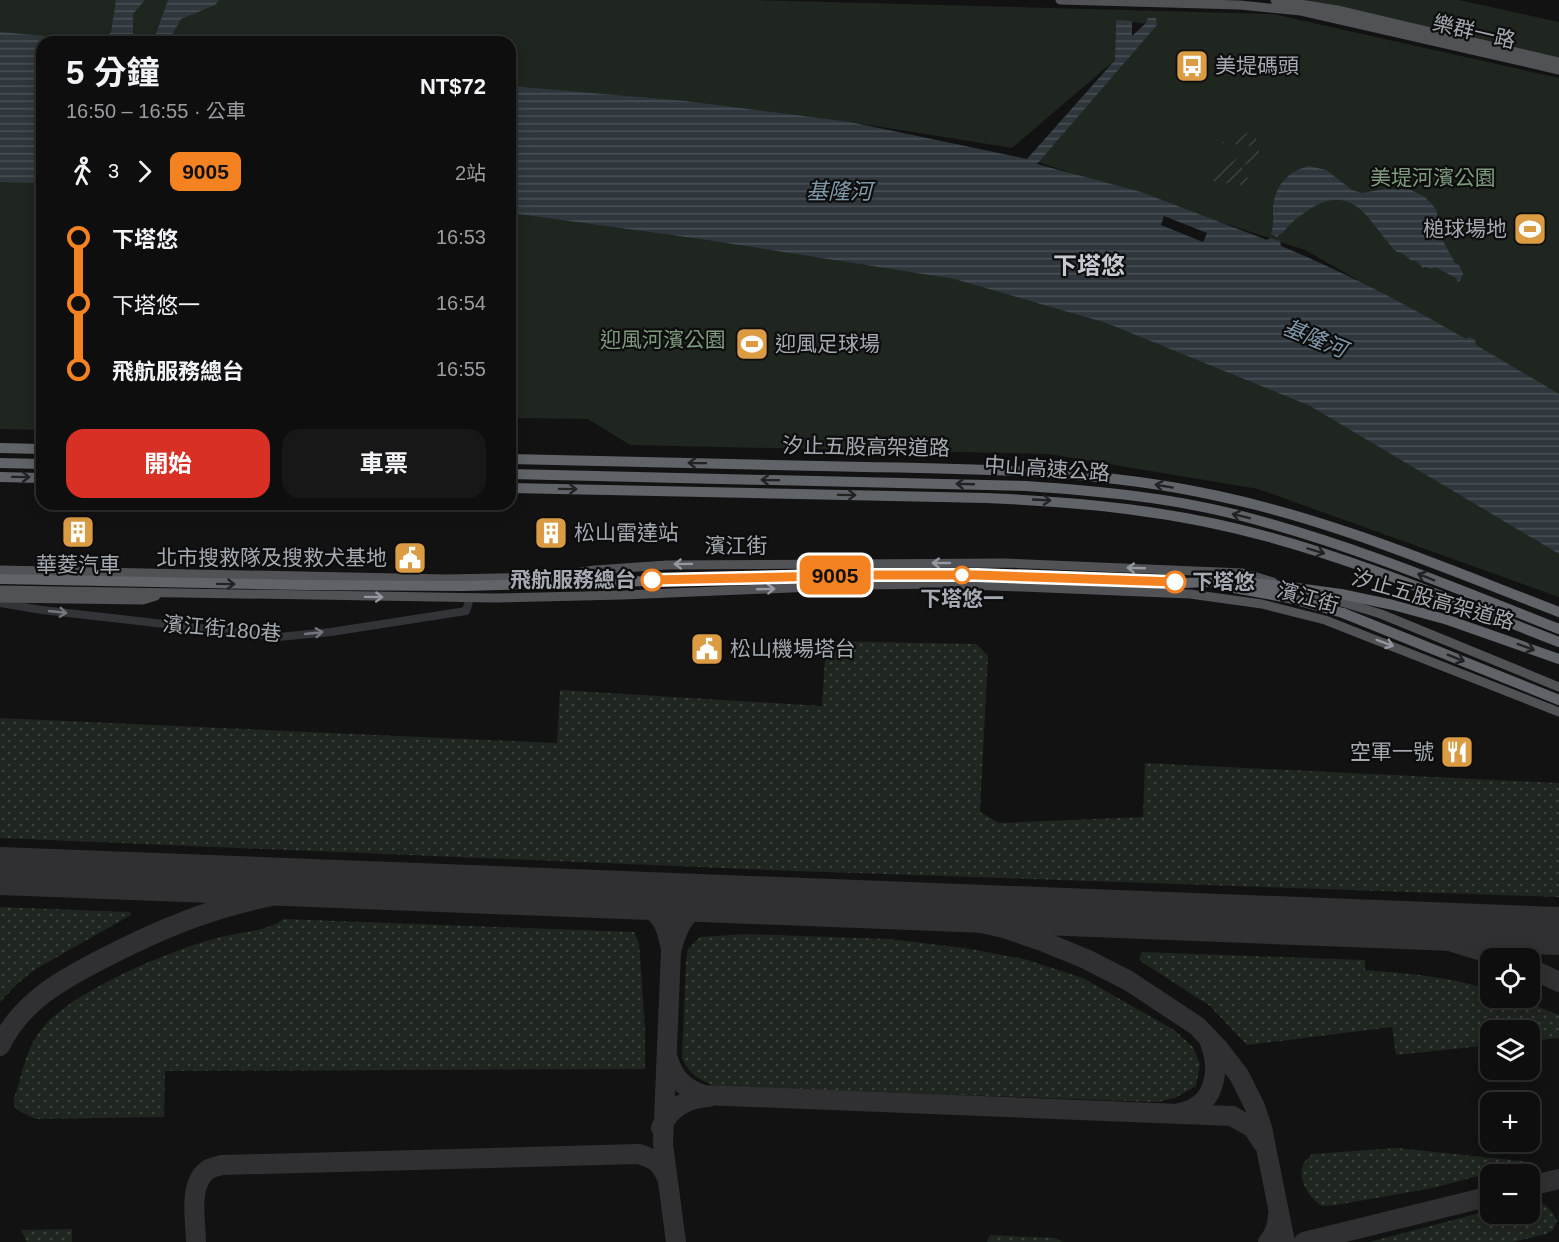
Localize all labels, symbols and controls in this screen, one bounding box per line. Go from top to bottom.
street label: 樂群一路 [1431,11,1518,52]
bus stop icon: 美堤碼頭 [1174,48,1210,84]
text: 5 分鐘 [66,54,160,91]
place label: 美堤碼頭 [1215,54,1299,77]
text: NT$72 [420,74,486,99]
text: 16:50 – 16:55 · 公車 [66,100,246,122]
icon: walk [66,155,99,188]
icon: forward [128,155,161,188]
text: 3 [108,160,119,182]
text: 9005 [182,160,229,183]
text: 2站 [455,162,486,184]
park label: 美堤河濱公園 [1370,166,1496,189]
water label: 基隆河 [806,179,876,204]
sports icon: 槌球場地 [1512,211,1548,247]
place label: 槌球場地 [1423,217,1507,240]
text: 16:53 [436,226,486,248]
text: 下塔悠 [112,227,178,252]
district label: 下塔悠 [1053,252,1125,279]
text: 16:54 [436,292,486,314]
text: 下塔悠一 [112,293,200,318]
water label: 基隆河 [1280,315,1354,364]
sports icon: 迎風足球場 [734,326,770,362]
park label: 迎風河濱公園 [600,328,726,351]
place label: 迎風足球場 [775,332,880,355]
text: 16:55 [436,358,486,380]
text: 飛航服務總台 [112,359,244,384]
button: 開始 [66,429,270,498]
button: 車票 [282,429,486,498]
street label: 汐止五股高架道路 [782,434,950,459]
street label: 中山高速公路 [983,453,1111,484]
one-way arrow [688,457,708,469]
one-way arrow [11,471,30,483]
one-way arrow [760,474,780,485]
one-way arrow [955,478,975,490]
one-way arrow [1155,480,1175,491]
one-way arrow [558,483,578,495]
one-way arrow [837,489,857,501]
one-way arrow [1032,495,1052,506]
one-way arrow [1232,510,1251,522]
building icon: 華菱汽車 [60,514,96,550]
building icon: 松山雷達站 [533,515,569,551]
place label: 松山雷達站 [574,521,679,544]
street label: 濱江街 [705,534,768,557]
public building icon: 北市搜救隊及搜救犬基地 [392,540,428,576]
place label: 北市搜救隊及搜救犬基地 [156,546,387,569]
one-way arrow [1306,546,1325,557]
place label: 華菱汽車 [36,553,120,576]
line badge: 9005 [793,556,877,594]
one-way arrow [931,557,951,569]
one-way arrow [673,559,693,570]
one-way arrow [1126,562,1146,573]
text: 9005 [812,564,858,587]
street label: 汐止五股高架道路 [1349,565,1517,634]
marker: 下塔悠一 [953,566,971,584]
place label: 飛航服務總台 [510,568,636,591]
marker: 飛航服務總台 [641,569,663,591]
place label: 下塔悠 [1192,570,1255,593]
one-way arrow [1418,570,1436,581]
marker: 下塔悠 [1164,571,1186,593]
one-way arrow [216,578,236,590]
street label: 濱江街 [1275,578,1342,617]
one-way arrow [755,583,775,594]
place label: 下塔悠一 [920,587,1004,610]
one-way arrow [364,591,384,602]
one-way arrow [47,607,67,618]
street label: 濱江街180巷 [162,612,282,645]
one-way arrow [304,627,324,638]
public building icon: 松山機場塔台 [689,631,725,667]
place label: 松山機場塔台 [730,637,856,660]
one-way arrow [1375,639,1393,650]
one-way arrow [1516,643,1535,654]
one-way arrow [1447,653,1465,664]
restaurant icon: 空軍一號 [1439,734,1475,770]
place label: 空軍一號 [1350,740,1434,763]
map controls [1480,948,1540,1224]
button: locate [1480,948,1540,1008]
button: layers [1480,1020,1540,1080]
button: + [1480,1092,1540,1152]
button: − [1480,1164,1540,1224]

